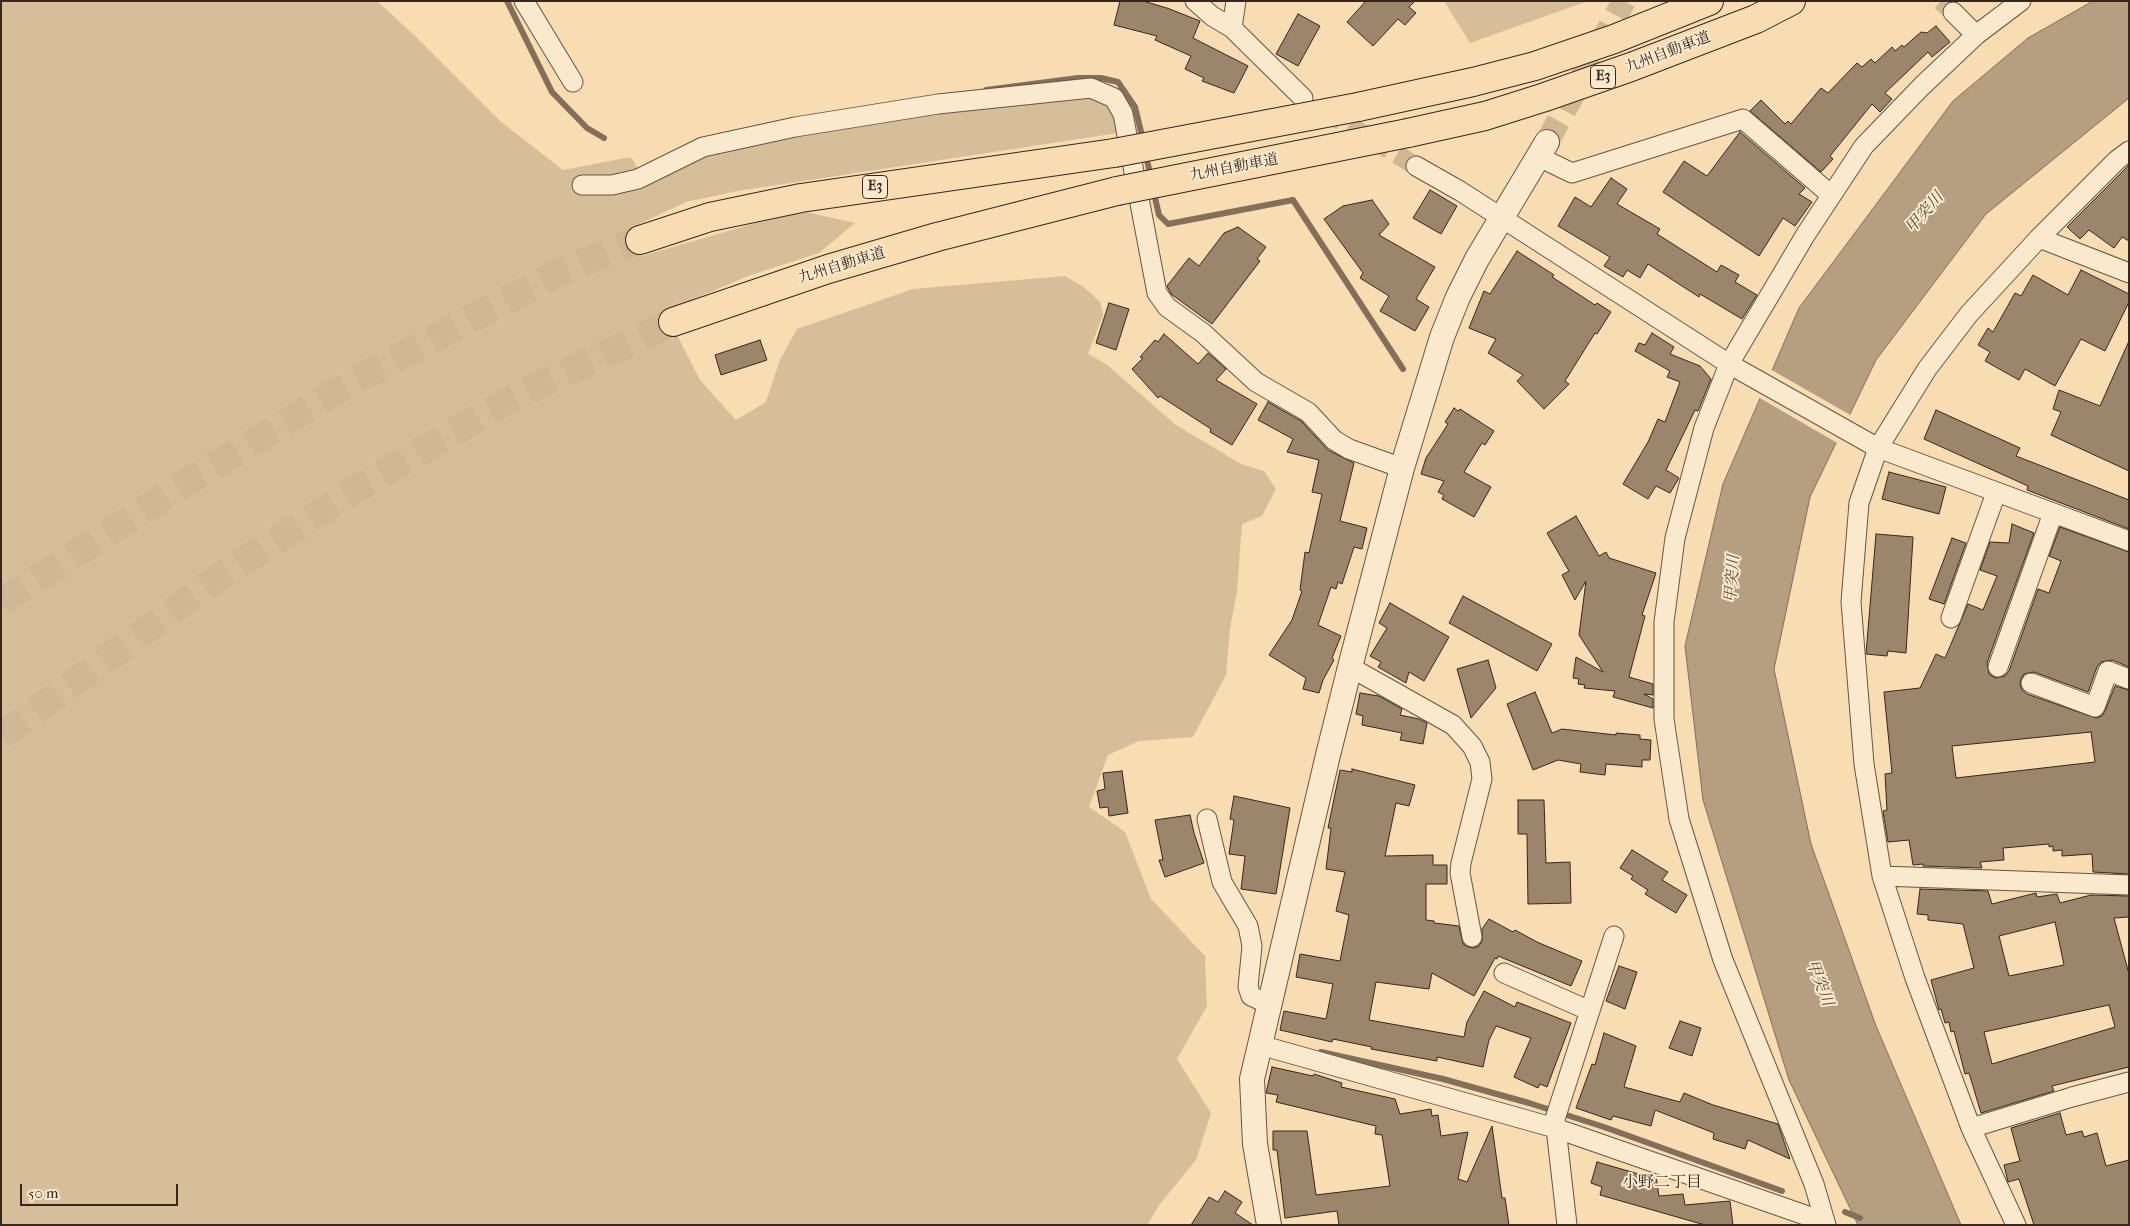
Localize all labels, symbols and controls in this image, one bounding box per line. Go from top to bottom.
street label: 九州自動車道 [1623,28,1713,78]
road number: E3 [1590,66,1616,88]
street label: 九州自動車道 [1188,151,1280,185]
road number: E3 [862,176,888,198]
water label: 甲突川 [1902,189,1948,237]
street label: 九州自動車道 [796,244,888,288]
water label: 甲突川 [1722,554,1744,604]
water label: 甲突川 [1801,957,1837,1009]
district label: 小野二丁目 [1622,1173,1702,1193]
scale bar [22,1174,180,1206]
text: 50 m [28,1184,58,1202]

